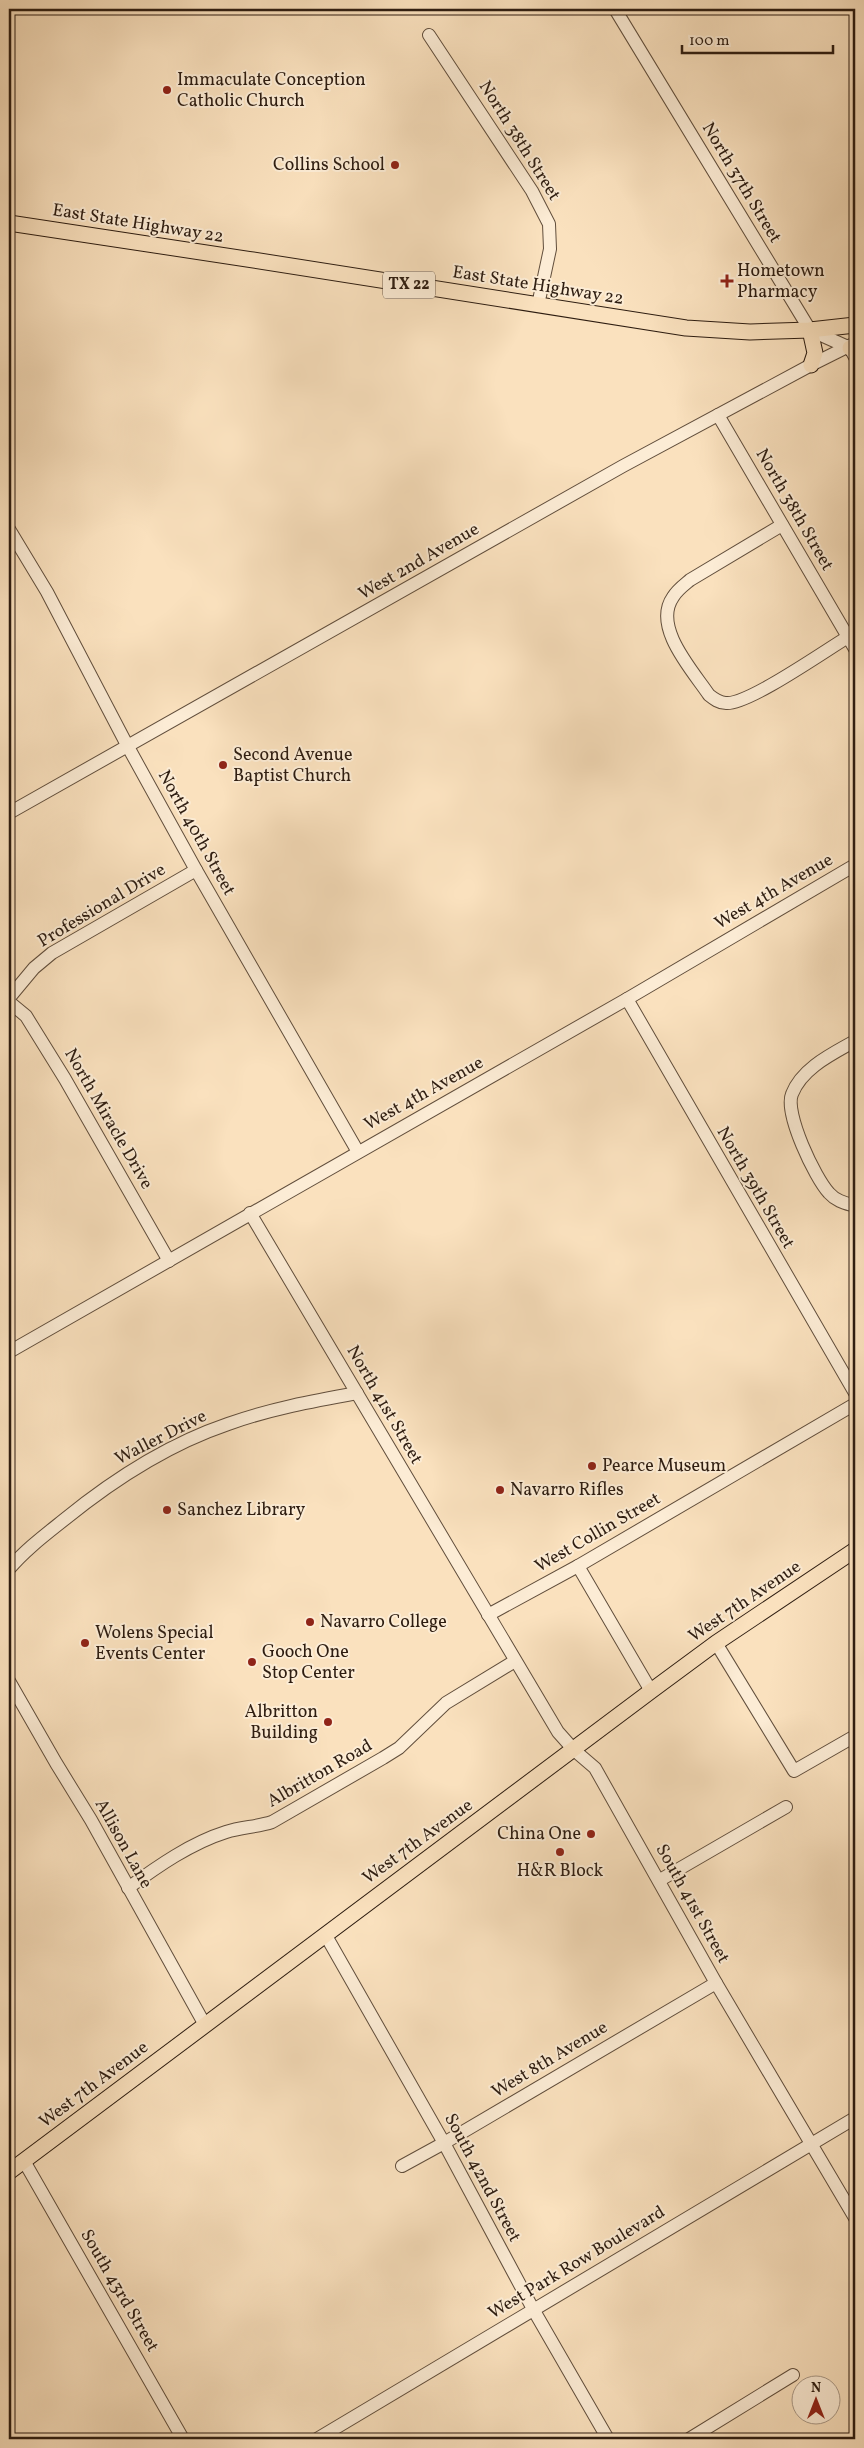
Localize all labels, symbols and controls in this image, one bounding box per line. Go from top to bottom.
scale bar [682,22,833,54]
text: 100 m [689,31,729,52]
place label: Immaculate Conception Catholic Church [177,68,366,114]
street label: North 38th Street [472,76,566,206]
marker: Immaculate Conception Catholic Church [161,84,173,96]
street label: North 37th Street [695,118,787,248]
place label: Collins School [273,153,385,178]
marker: Collins School [389,159,401,171]
street label: East State Highway 22 [50,198,226,250]
place label: Hometown Pharmacy [737,259,825,305]
street label: East State Highway 22 [450,260,626,312]
road number: TX 22 [383,272,435,298]
marker: Hometown Pharmacy [721,275,733,287]
street label: North 38th Street [749,444,839,576]
street label: West 2nd Avenue [354,517,484,607]
place label: Second Avenue Baptist Church [233,743,352,789]
marker: Second Avenue Baptist Church [217,759,229,771]
street label: North 40th Street [151,766,241,900]
street label: West 4th Avenue [710,848,838,936]
street label: Professional Drive [33,858,171,954]
street label: North Miracle Drive [57,1044,159,1194]
street label: West 4th Avenue [360,1051,488,1137]
street label: North 39th Street [710,1122,800,1254]
street label: North 41st Street [340,1341,428,1469]
street label: Waller Drive [111,1404,211,1472]
place label: Pearce Museum [602,1454,726,1479]
marker: Pearce Museum [586,1460,598,1472]
place label: Navarro Rifles [510,1478,624,1503]
marker: Navarro Rifles [494,1484,506,1496]
street label: West Collin Street [530,1487,666,1579]
place label: Sanchez Library [177,1498,306,1523]
marker: Sanchez Library [161,1504,173,1516]
street label: West 7th Avenue [684,1555,806,1649]
place label: Navarro College [320,1610,447,1635]
marker: Navarro College [304,1616,316,1628]
place label: Wolens Special Events Center [95,1621,214,1667]
marker: Wolens Special Events Center [79,1637,91,1649]
place label: Gooch One Stop Center [262,1640,355,1686]
marker: Gooch One Stop Center [246,1656,258,1668]
place label: Albritton Building [245,1700,318,1746]
marker: Albritton Building [322,1716,334,1728]
street label: Albritton Road [263,1734,377,1814]
street label: West 7th Avenue [358,1793,478,1891]
street label: Allison Lane [88,1795,158,1893]
place label: China One [497,1822,581,1847]
marker: China One [585,1828,597,1840]
street label: South 41st Street [649,1840,735,1968]
marker: H&R Block [554,1846,566,1858]
place label: H&R Block [517,1859,603,1884]
street label: West 8th Avenue [487,2015,613,2105]
street label: West 7th Avenue [34,2036,154,2134]
street label: South 42nd Street [438,2109,526,2247]
street label: West Park Row Boulevard [484,2200,670,2326]
street label: South 43rd Street [74,2225,164,2357]
north arrow [792,2376,842,2426]
text: N [811,2379,821,2398]

